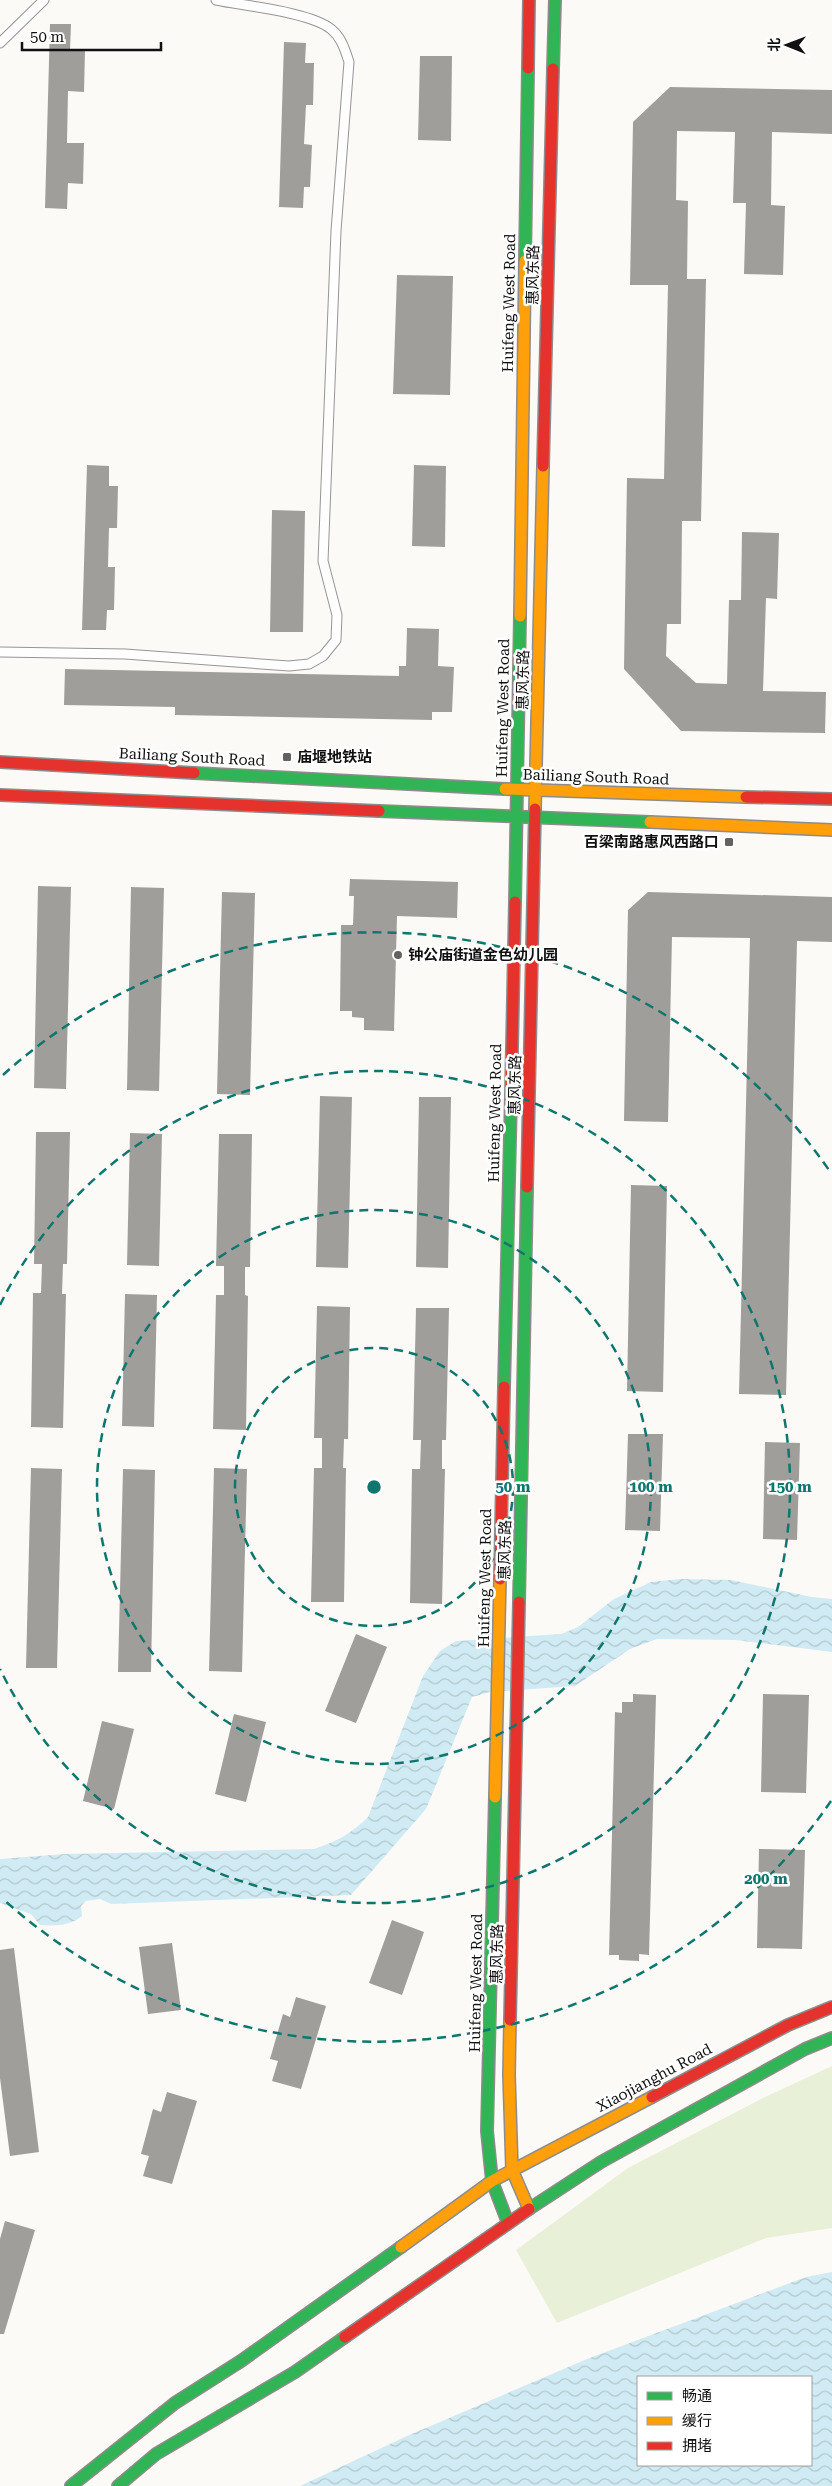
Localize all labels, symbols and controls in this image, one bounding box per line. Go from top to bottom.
scale bar [22,20,161,52]
north arrow [762,20,812,70]
text: 50 m [30,28,65,46]
text: 北 [766,38,782,52]
street label: Huifeng West Road [499,233,519,373]
street label: 惠风东路 [523,245,543,305]
street label: Huifeng West Road [493,638,513,778]
street label: 惠风东路 [513,650,533,710]
street label: Bailiang South Road [118,744,266,770]
place label: 庙堰地铁站 [297,748,372,766]
marker: 庙堰地铁站 [281,751,293,763]
street label: Bailiang South Road [522,765,670,789]
place label: 百梁南路惠风西路口 [584,833,719,851]
marker: 百梁南路惠风西路口 [723,836,735,848]
place label: 钟公庙街道金色幼儿园 [408,946,558,964]
marker: 钟公庙街道金色幼儿园 [392,949,404,961]
street label: Huifeng West Road [485,1043,505,1183]
street label: 惠风东路 [505,1055,525,1115]
centre of rings [365,1478,383,1496]
text: 50 m [495,1478,531,1496]
text: 100 m [629,1478,673,1496]
text: 150 m [768,1478,812,1496]
street label: Huifeng West Road [475,1508,495,1648]
street label: 惠风东路 [495,1520,515,1580]
text: 200 m [744,1870,788,1888]
street label: Huifeng West Road [466,1913,486,2053]
street label: 惠风东路 [487,1924,507,1984]
street label: Xiaojianghu Road [593,2040,715,2116]
legend [637,2376,812,2466]
text: 畅通 [682,2387,712,2405]
text: 缓行 [682,2412,712,2430]
text: 拥堵 [682,2437,712,2455]

